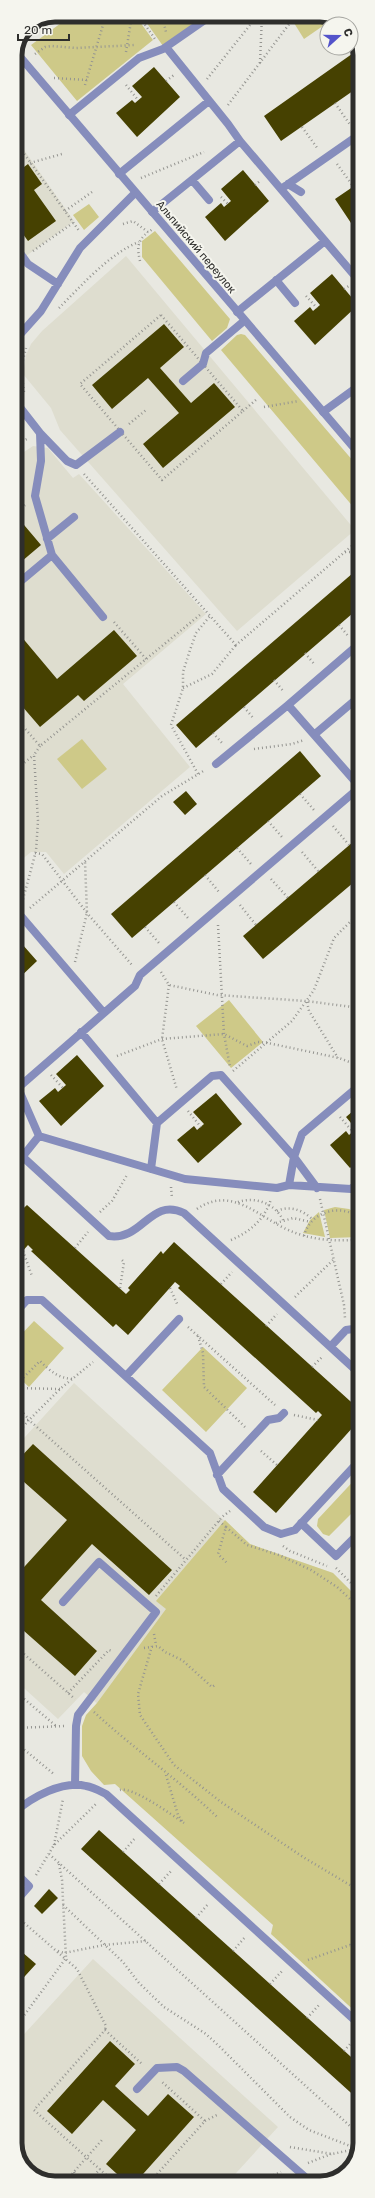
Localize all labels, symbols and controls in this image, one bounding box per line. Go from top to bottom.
scale bar [18,16,69,42]
north arrow [319,16,359,56]
text: 20 m [24,23,52,37]
text: С [340,27,355,39]
street label: Альпийский переулок [154,198,239,296]

